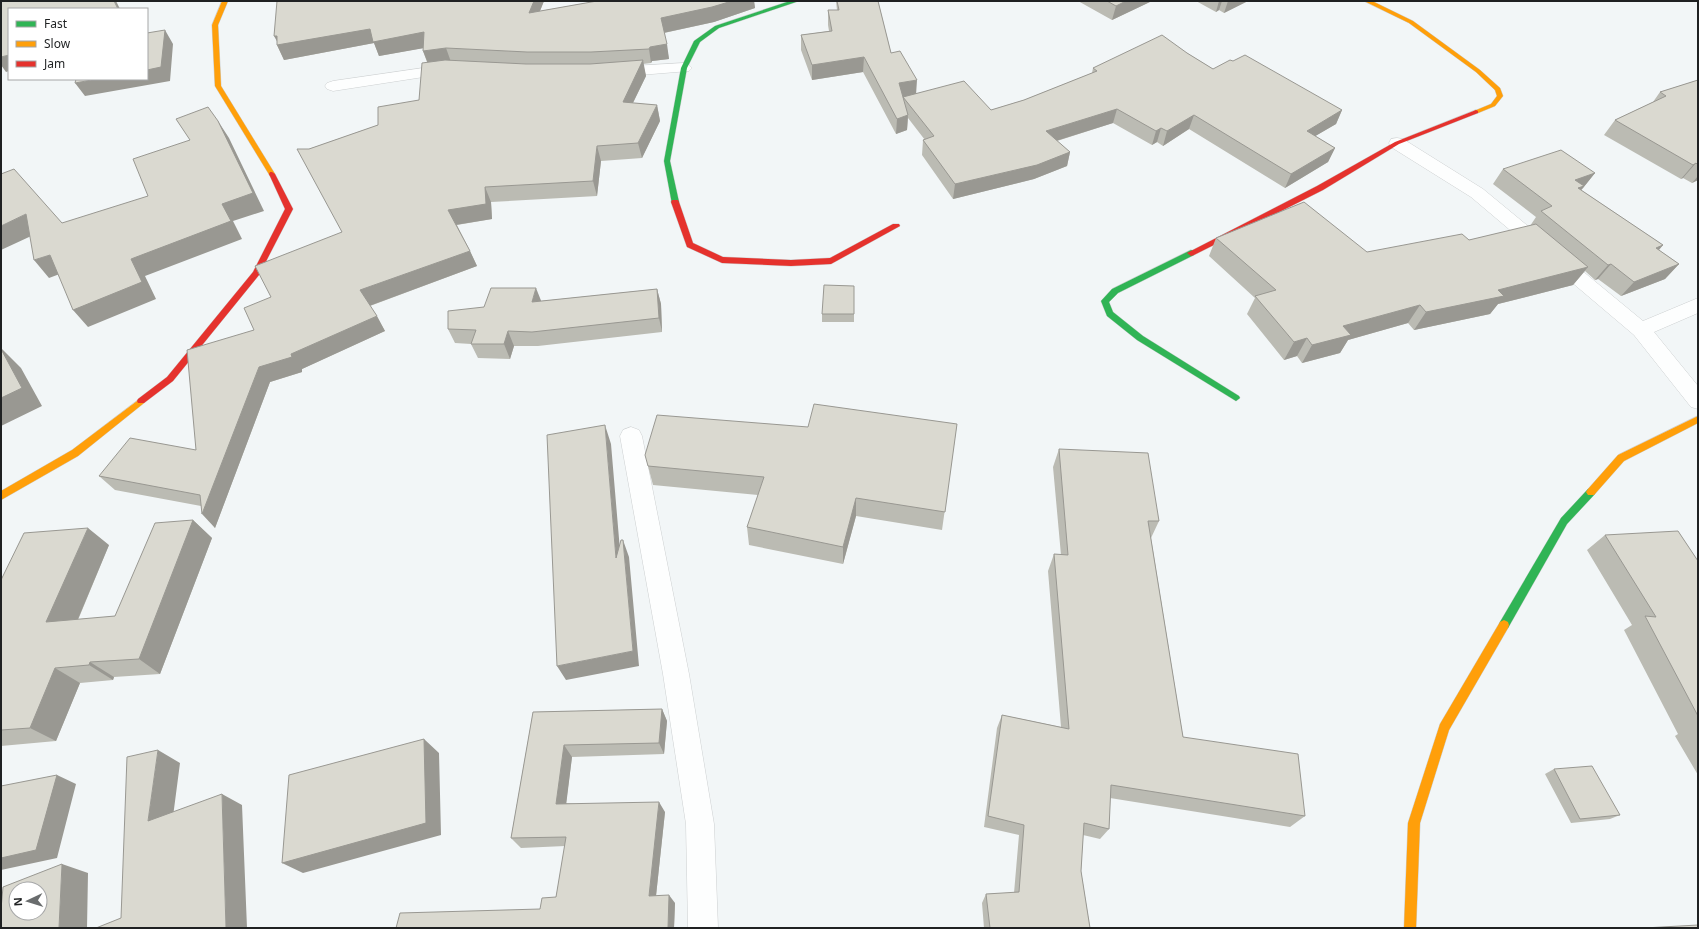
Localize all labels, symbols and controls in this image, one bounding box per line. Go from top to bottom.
legend [8,8,148,80]
text: Fast [44,15,68,32]
text: Slow [44,35,71,52]
text: Jam [43,55,65,72]
north arrow [8,881,48,921]
text: N [10,897,25,907]

